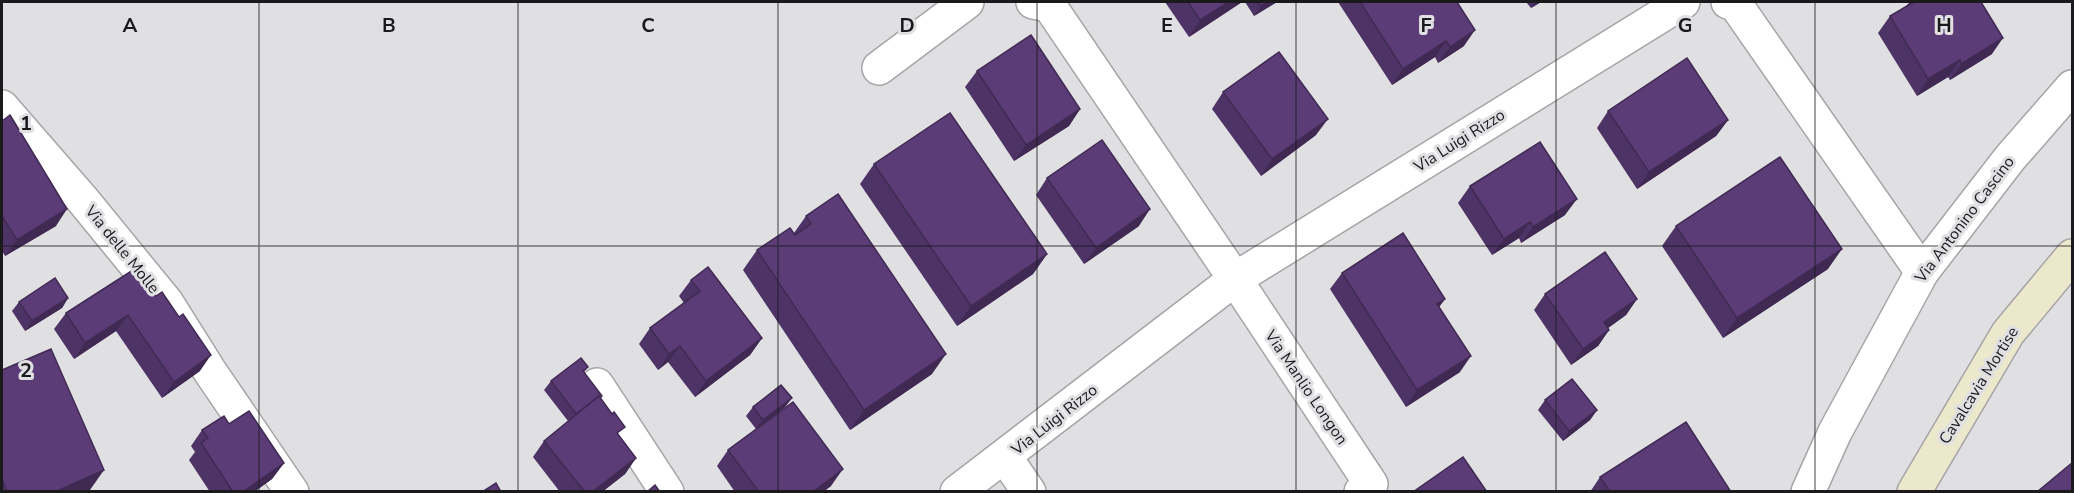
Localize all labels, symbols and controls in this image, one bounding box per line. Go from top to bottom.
text: A [123,12,138,39]
text: B [382,12,396,39]
text: C [641,12,655,39]
text: D [899,12,915,39]
text: E [1161,12,1173,39]
text: F [1420,12,1432,39]
text: G [1678,12,1692,39]
text: H [1936,12,1952,39]
street label: Via Luigi Rizzo [1409,104,1509,178]
text: 1 [20,110,32,137]
street label: Via Antonino Cascino [1909,152,2020,288]
street label: Via delle Molle [79,200,165,298]
street label: Cavalcavia Mortise [1934,323,2024,448]
street label: Via Manlio Longon [1259,325,1353,449]
text: 2 [20,357,32,384]
street label: Via Luigi Rizzo [1006,379,1102,461]

